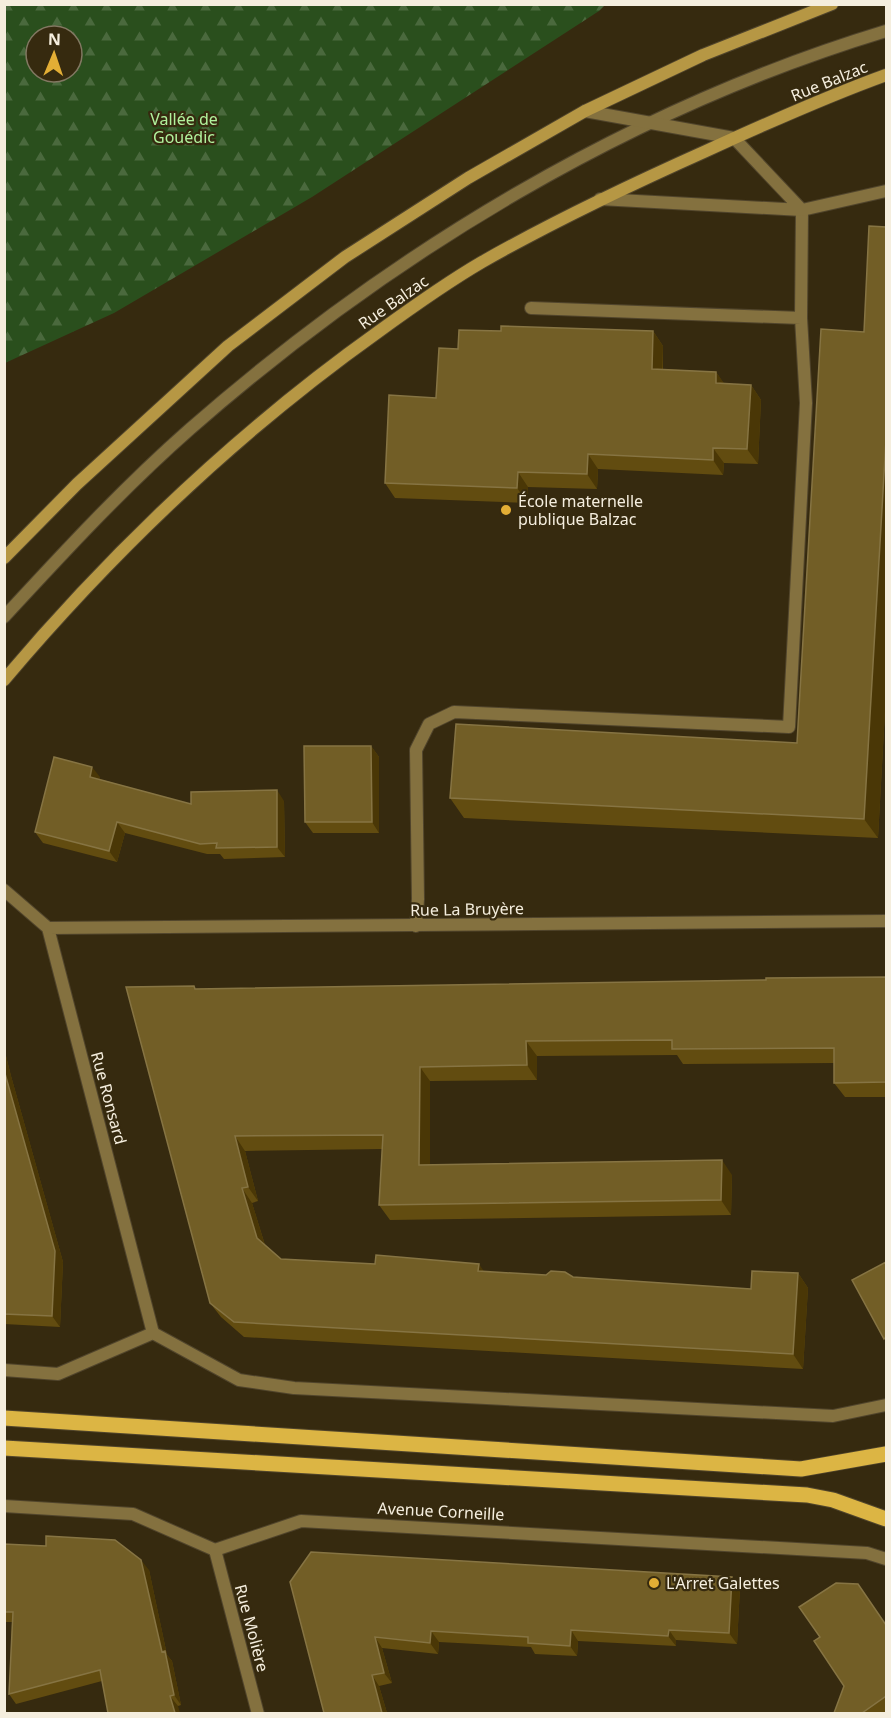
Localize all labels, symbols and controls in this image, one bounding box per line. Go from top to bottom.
north arrow [24,24,84,84]
text: N [48,28,61,50]
street label: Rue Balzac [787,56,871,106]
park label: Vallée de Gouédic [150,108,218,148]
street label: Rue Balzac [354,270,433,334]
place label: École maternelle publique Balzac [518,490,643,530]
marker: École maternelle publique Balzac [499,503,513,517]
street label: Rue La Bruyère [410,897,524,921]
street label: Rue Ronsard [86,1049,132,1147]
street label: Avenue Corneille [377,1497,505,1525]
place label: L'Arret Galettes [666,1572,780,1594]
marker: L'Arret Galettes [647,1576,661,1590]
street label: Rue Molière [230,1582,274,1674]

